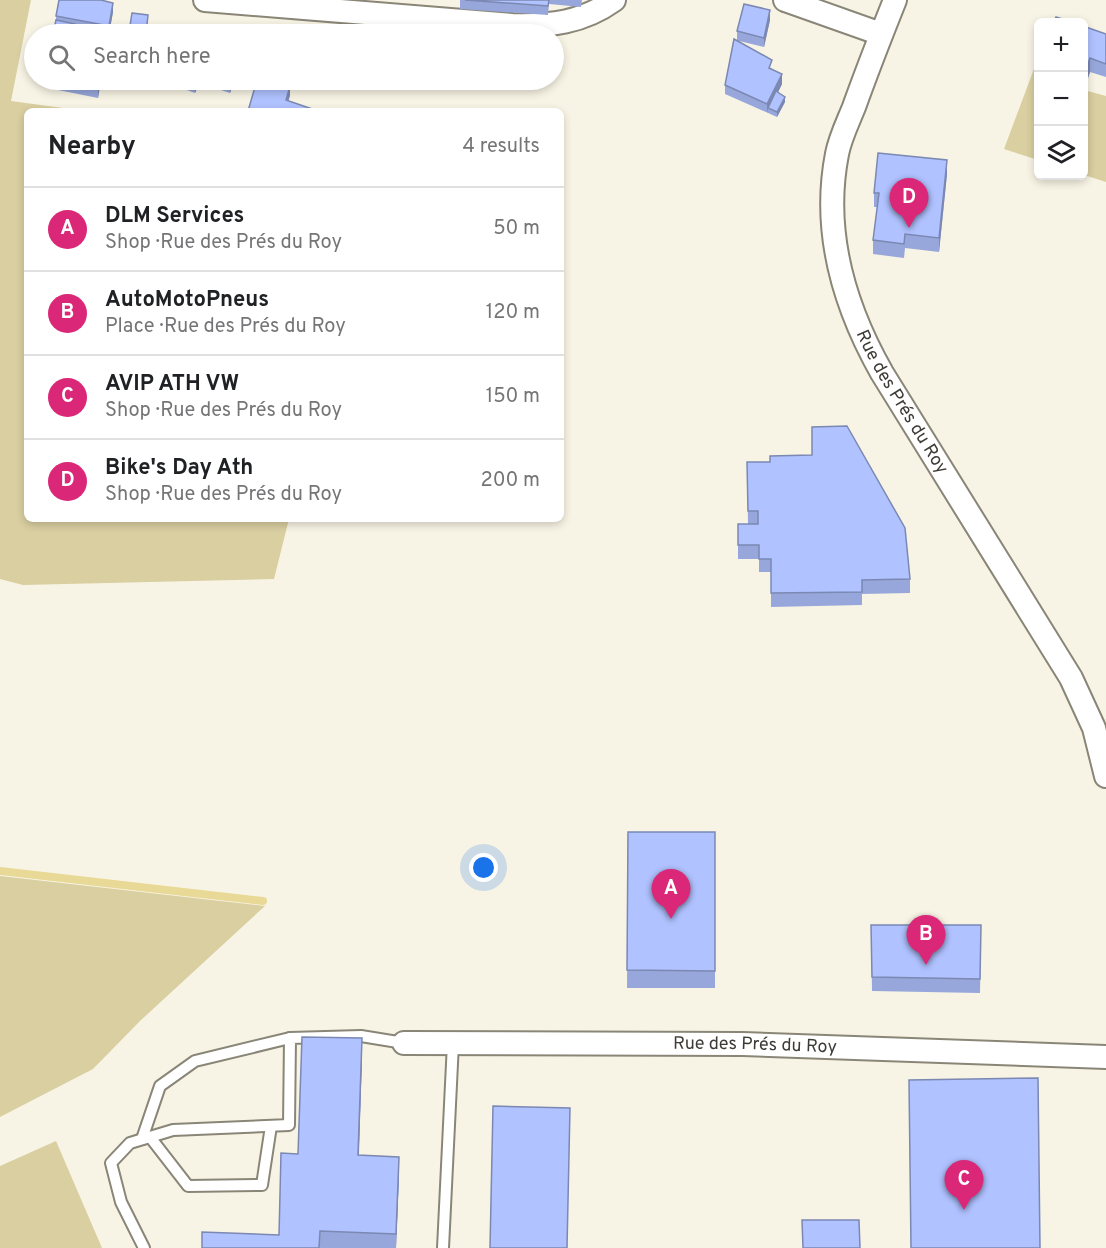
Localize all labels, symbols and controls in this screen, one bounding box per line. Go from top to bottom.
map controls [1034,18,1088,180]
button: + [1034,18,1088,72]
search box [24,24,564,90]
icon: search [45,41,78,74]
text: Search here [93,44,211,71]
button: − [1034,72,1088,126]
button: layers [1034,126,1088,180]
text: Nearby [48,131,136,164]
text: 4 results [463,134,540,160]
pin: D [890,178,928,228]
text: DLM Services [105,203,244,230]
text: A [60,216,75,242]
text: 50 m [493,216,540,242]
text: Shop · Rue des Prés du Roy [105,230,342,256]
text: AutoMotoPneus [105,287,269,314]
text: B [61,300,74,326]
text: 120 m [486,300,540,326]
text: Place · Rue des Prés du Roy [105,314,346,340]
street label: Rue des Prés du Roy [850,326,953,478]
text: AVIP ATH VW [105,371,239,398]
text: C [61,384,74,410]
text: 150 m [486,384,540,410]
text: Shop · Rue des Prés du Roy [105,398,342,424]
text: Bike's Day Ath [105,455,253,482]
text: D [60,468,75,494]
text: 200 m [481,468,540,494]
text: Shop · Rue des Prés du Roy [105,482,342,508]
your location [469,853,498,882]
pin: A [652,870,690,919]
pin: B [906,916,946,965]
street label: Rue des Prés du Roy [673,1032,837,1059]
pin: C [944,1160,984,1210]

